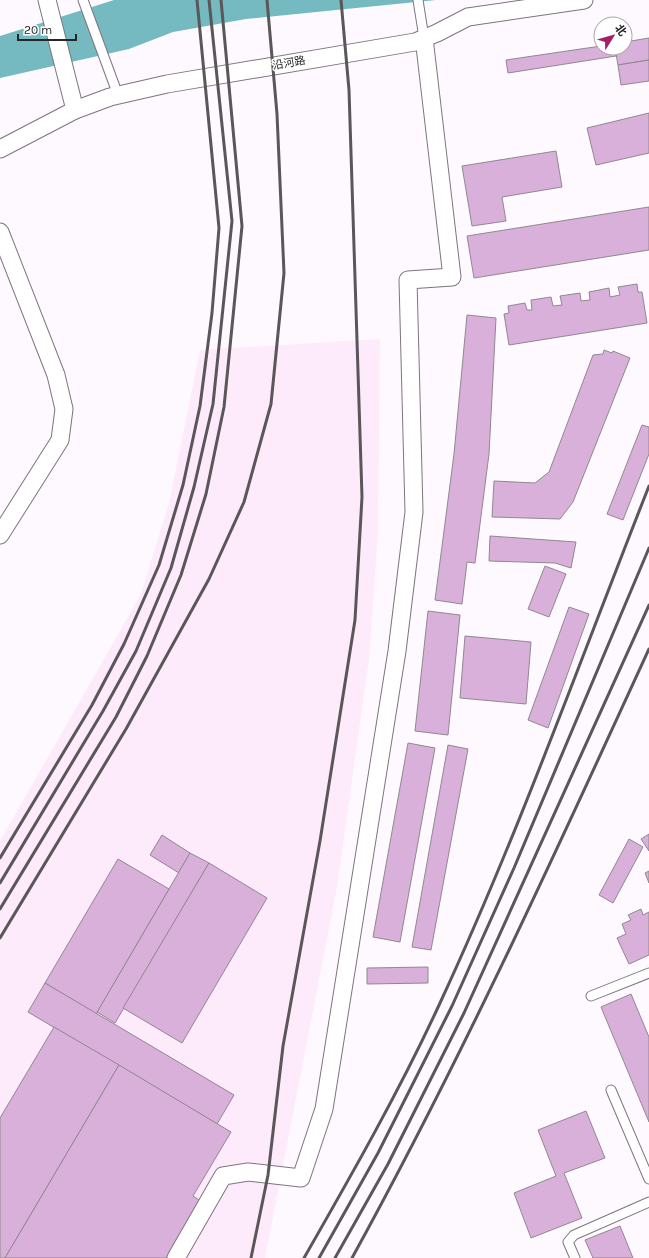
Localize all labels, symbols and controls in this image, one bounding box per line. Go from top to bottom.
scale bar [18,16,76,42]
north arrow [593,16,633,56]
text: 北 [612,22,629,39]
text: 20 m [24,23,52,37]
street label: 沿河路 [272,54,306,72]

